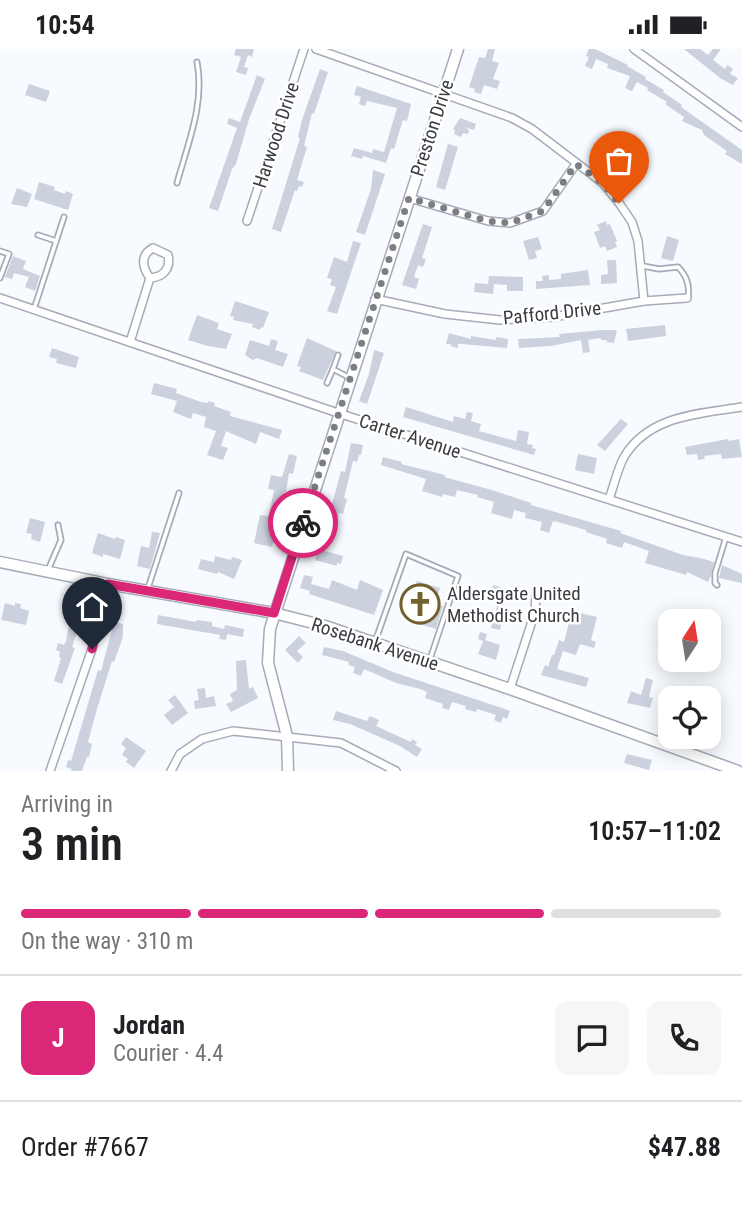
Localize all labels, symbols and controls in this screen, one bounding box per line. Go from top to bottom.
text: 10:54 [35,10,95,40]
street label: Preston Drive [406,77,458,179]
street label: Harwood Drive [248,79,304,191]
pin [589,131,649,203]
icon: bag [600,142,638,180]
street label: Pafford Drive [502,296,602,330]
street label: Carter Avenue [356,409,464,463]
courier [268,488,338,558]
icon: bike [284,504,322,542]
pin [62,577,122,649]
place label: Aldersgate United Methodist Church [447,582,581,627]
church icon: Aldersgate United Methodist Church [399,583,441,625]
icon: home [73,588,111,626]
north arrow [658,609,721,672]
map controls [658,609,721,749]
street label: Rosebank Avenue [308,613,442,675]
button: locate [658,686,721,749]
text: Arriving in [21,791,113,818]
text: 10:57–11:02 [588,816,721,846]
text: 3 min [21,817,123,871]
text: On the way · 310 m [21,928,193,955]
button: chat [555,1001,629,1075]
button: phone [647,1001,721,1075]
text: Jordan [113,1010,185,1040]
text: J [52,1023,64,1053]
text: Courier · 4.4 [113,1040,224,1067]
text: Order #7667 [21,1132,149,1162]
text: $47.88 [648,1132,721,1162]

